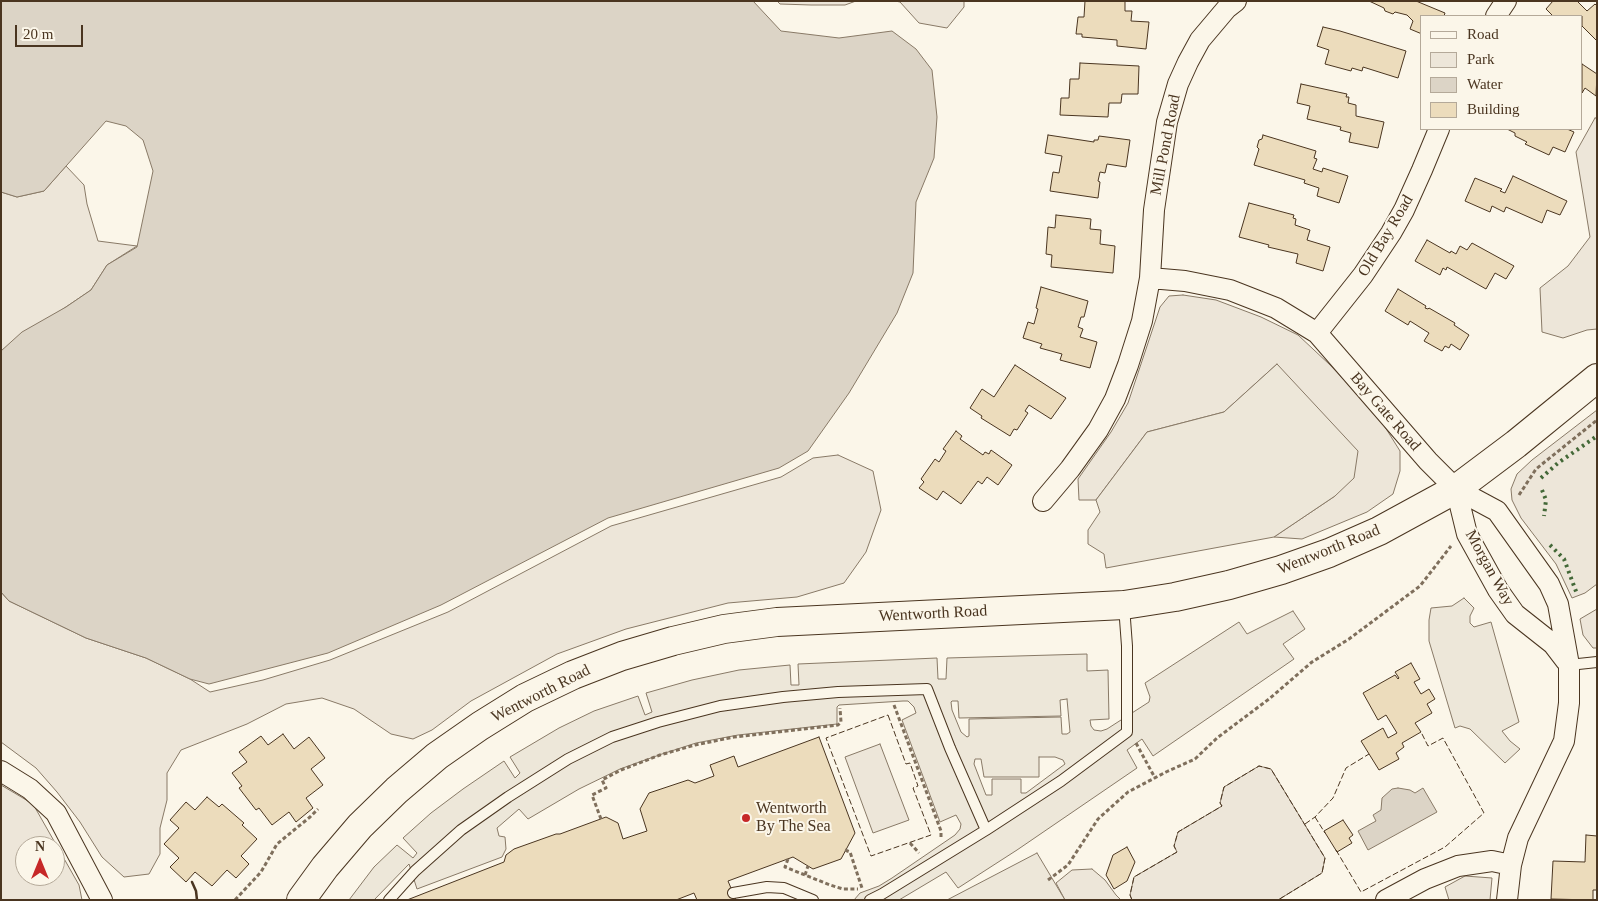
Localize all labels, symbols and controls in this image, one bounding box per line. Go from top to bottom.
scale bar [18,15,85,47]
legend [1420,15,1583,130]
text: 20 m [23,26,53,42]
text: Road [1467,26,1499,42]
text: Park [1467,51,1495,67]
text: Water [1467,76,1502,92]
street label: Mill Pond Road [1147,93,1185,197]
text: Building [1467,101,1520,117]
street label: Old Bay Road [1354,192,1418,280]
street label: Bay Gate Road [1346,369,1424,455]
street label: Wentworth Road [1275,521,1383,579]
street label: Morgan Way [1460,527,1518,609]
street label: Wentworth Road [878,602,988,626]
street label: Wentworth Road [488,661,594,727]
place label: Wentworth By The Sea [756,799,831,837]
marker: Wentworth By The Sea [740,812,752,824]
north arrow [15,836,65,886]
text: N [35,839,45,854]

